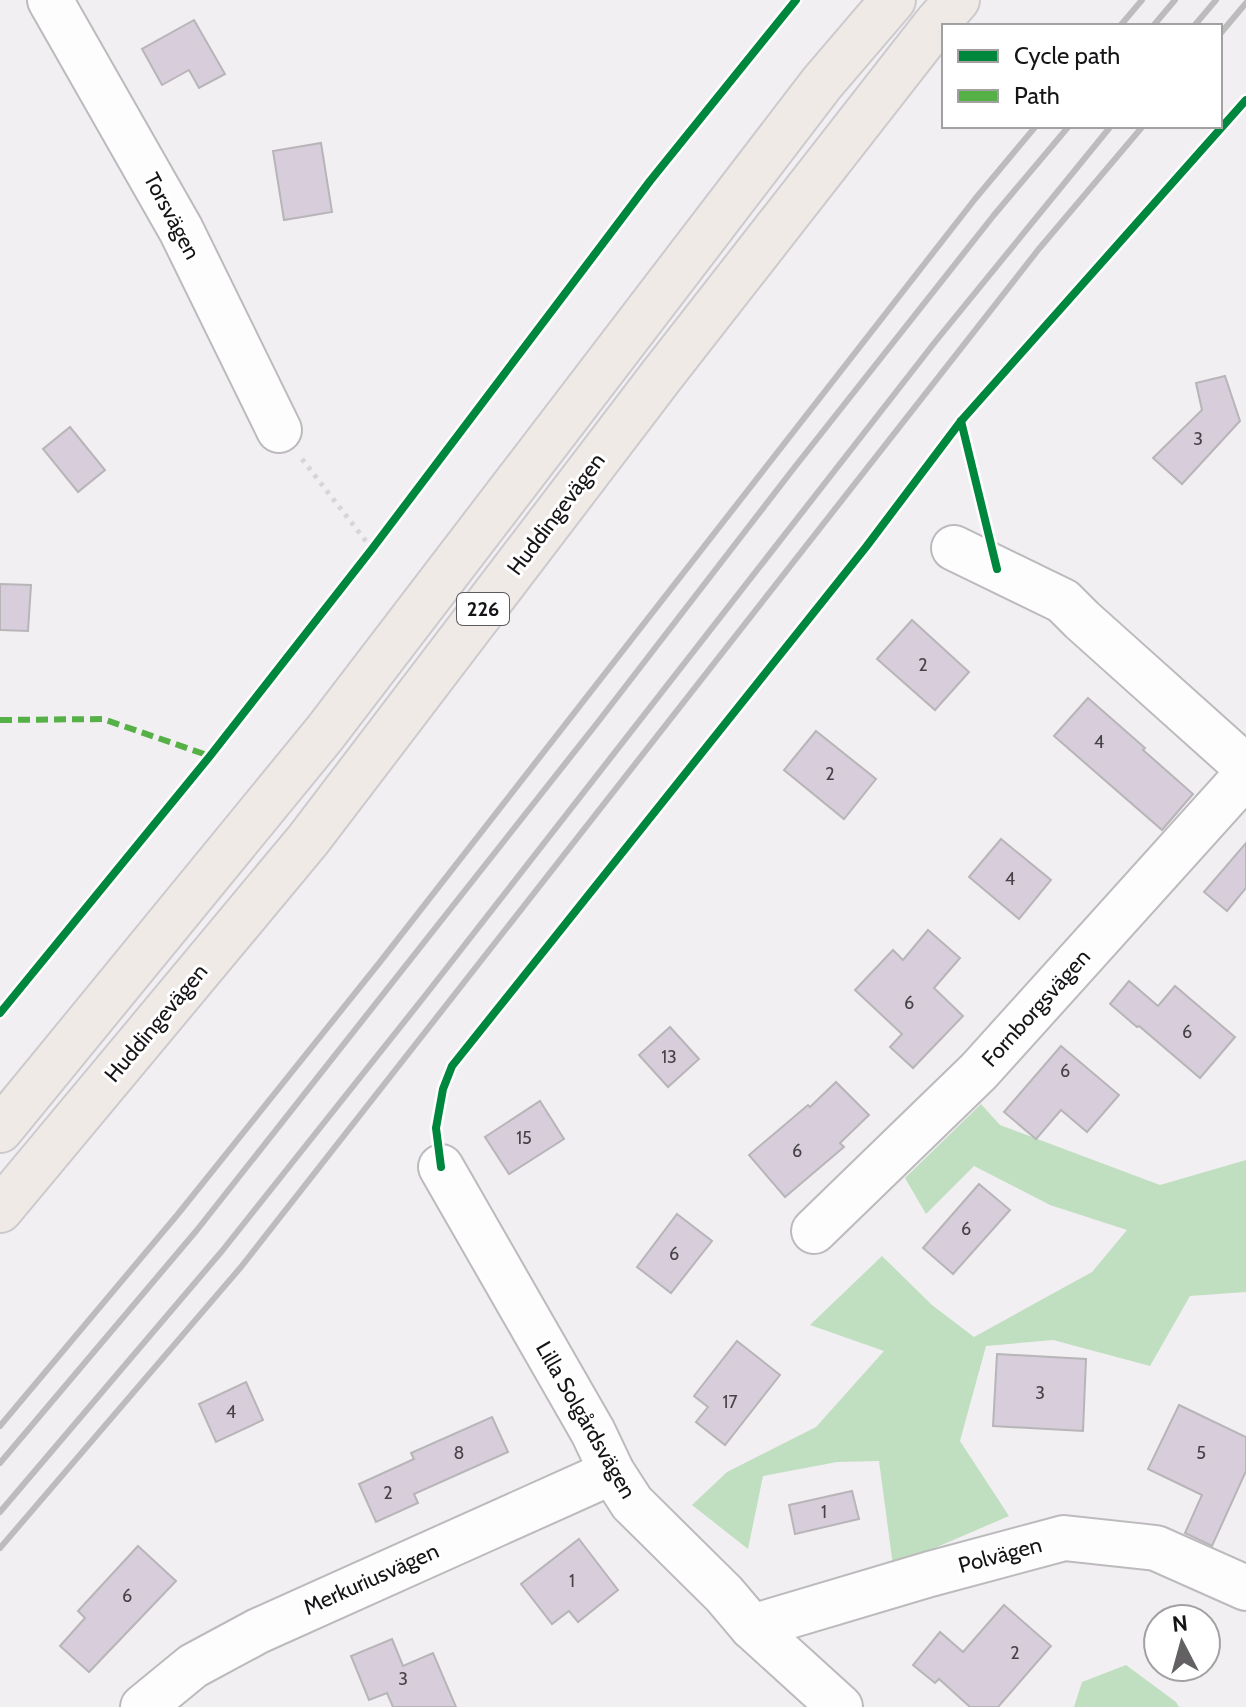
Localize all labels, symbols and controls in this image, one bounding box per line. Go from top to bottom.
legend [942,24,1222,128]
text: Cycle path [1014,41,1120,70]
text: Path [1014,81,1060,110]
street label: Torsvägen [138,168,206,264]
house number: 3 [1193,428,1203,450]
street label: Huddingevägen [501,448,611,580]
road number: 226 [457,593,509,625]
house number: 2 [918,654,928,676]
house number: 4 [1094,731,1104,753]
house number: 2 [825,763,835,785]
house number: 4 [1005,868,1015,890]
street label: Fornborgsvägen [976,944,1096,1072]
street label: Huddingevägen [99,958,213,1088]
house number: 6 [904,992,914,1014]
house number: 6 [1182,1021,1192,1043]
house number: 13 [661,1046,677,1068]
house number: 6 [1060,1060,1070,1082]
house number: 15 [516,1127,532,1149]
house number: 6 [792,1140,802,1162]
house number: 6 [961,1218,971,1240]
house number: 6 [669,1243,679,1265]
street label: Lilla Solgårdsvägen [530,1337,642,1503]
house number: 3 [1035,1382,1045,1404]
house number: 17 [723,1391,737,1413]
house number: 4 [226,1401,236,1423]
house number: 8 [454,1442,464,1464]
house number: 5 [1196,1442,1206,1464]
house number: 2 [383,1482,393,1504]
house number: 1 [821,1501,827,1523]
street label: Polvägen [955,1531,1045,1579]
street label: Merkuriusvägen [299,1537,443,1621]
house number: 1 [569,1570,575,1592]
house number: 6 [122,1585,132,1607]
north arrow [1142,1603,1222,1683]
text: N [1171,1609,1189,1638]
house number: 2 [1010,1642,1020,1664]
house number: 3 [398,1668,408,1690]

